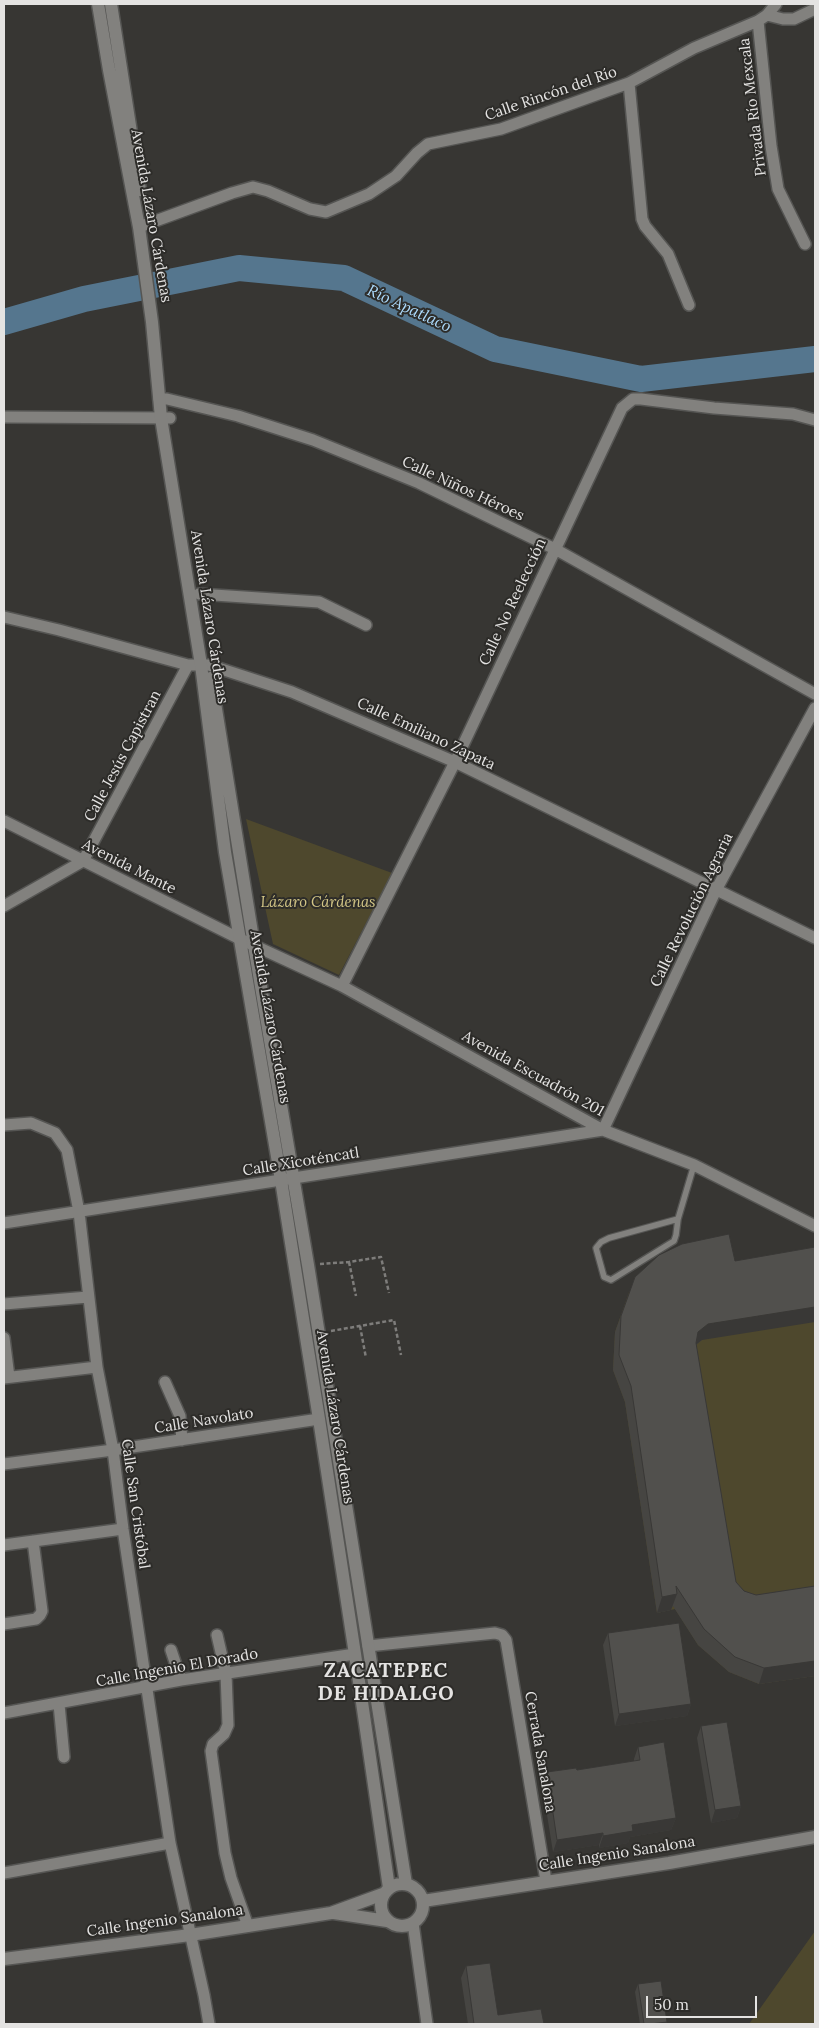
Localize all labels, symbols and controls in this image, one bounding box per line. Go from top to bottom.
street label: Privada Río Mexcala [736,37,770,177]
street label: Calle Rincón del Río [483,63,619,125]
street label: Avenida Lázaro Cárdenas [127,128,175,304]
water label: Río Apatlaco [364,281,454,337]
street label: Calle Niños Héroes [399,453,527,525]
street label: Avenida Lázaro Cárdenas [186,529,232,705]
street label: Calle No Reelección [476,536,550,668]
street label: Calle Jesús Capistran [81,687,165,825]
street label: Calle Emiliano Zapata [354,694,498,774]
street label: Calle Revolución Agraria [647,830,737,990]
street label: Avenida Mante [79,836,179,898]
park label: Lázaro Cárdenas [260,894,376,912]
street label: Avenida Lázaro Cárdenas [246,929,294,1105]
street label: Avenida Escuadrón 201 [459,1027,607,1121]
street label: Calle Xicoténcatl [242,1144,360,1180]
street label: Avenida Lázaro Cárdenas [312,1329,358,1505]
street label: Calle Navolato [153,1404,255,1438]
street label: Calle San Cristóbal [117,1438,153,1570]
street label: Calle Ingenio El Dorado [95,1645,259,1691]
district label: ZACATEPEC DE HIDALGO [316,1659,456,1706]
street label: Cerrada Sanalona [520,1690,560,1814]
street label: Calle Ingenio Sanalona [538,1833,696,1875]
street label: Calle Ingenio Sanalona [86,1901,244,1941]
scale bar [649,1986,760,2018]
text: 50 m [654,1995,689,2014]

